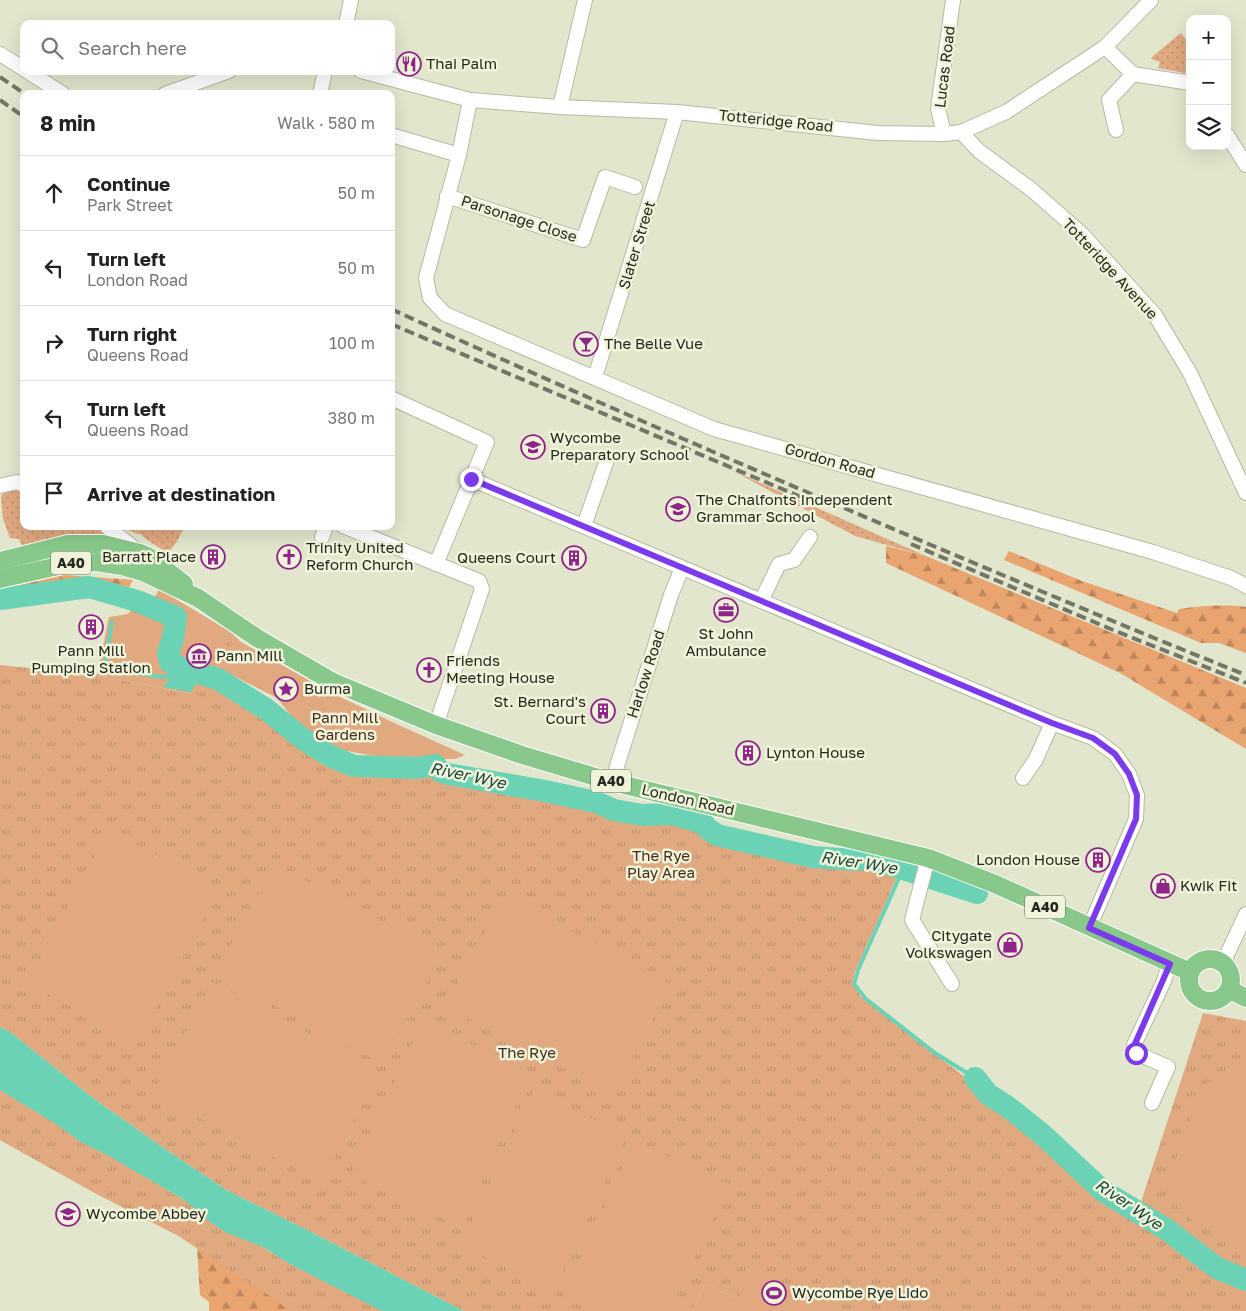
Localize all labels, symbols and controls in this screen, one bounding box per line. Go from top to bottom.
map controls [1186,15,1231,150]
button: + [1186,15,1231,60]
search box [20,20,395,75]
street label: Lucas Road [930,25,958,109]
icon: search [38,34,66,62]
text: Search here [78,36,187,59]
restaurant icon: Thai Palm [396,51,422,77]
place label: Thai Palm [426,54,497,72]
button: − [1186,60,1231,105]
street label: Totteridge Road [718,105,834,135]
button: layers [1186,105,1231,150]
text: 8 min [40,110,96,136]
text: Walk · 580 m [277,113,375,133]
text: Continue [87,172,170,195]
icon: ahead [40,179,68,207]
text: 50 m [338,183,375,203]
street label: Parsonage Close [459,191,580,245]
text: Park Street [87,195,173,215]
street label: Slater Street [614,198,658,291]
street label: Totteridge Avenue [1059,214,1162,323]
text: Turn left [87,247,166,270]
icon: left [40,254,68,282]
text: 50 m [338,258,375,278]
text: London Road [87,270,188,290]
text: Turn right [87,322,177,345]
icon: right [40,329,68,357]
bar icon: The Belle Vue [573,331,599,357]
text: 100 m [329,333,375,353]
place label: The Belle Vue [604,334,703,352]
text: Queens Road [87,345,189,365]
text: Turn left [87,397,166,420]
icon: left [40,404,68,432]
text: 380 m [328,408,375,428]
text: Queens Road [87,420,189,440]
place label: Wycombe Preparatory School [550,428,689,463]
school or university icon: Wycombe Preparatory School [520,434,546,460]
street label: Gordon Road [783,439,878,482]
route end [460,468,483,491]
icon: arrive [40,479,68,507]
text: Arrive at destination [87,482,275,505]
place label: The Chalfonts Independent Grammar School [696,490,893,525]
school or university icon: The Chalfonts Independent Grammar School [665,496,691,522]
place label: Trinity United Reform Church [306,538,413,573]
building icon: Barratt Place [200,544,226,570]
church icon: Trinity United Reform Church [276,544,302,570]
building icon: Queens Court [561,545,587,571]
place label: Barratt Place [102,547,196,565]
place label: Queens Court [457,548,556,566]
road number: A40 [51,552,91,574]
office icon: St John Ambulance [713,597,739,623]
building icon: Pann Mill Pumping Station [78,614,104,640]
place label: St John Ambulance [685,624,767,659]
street label: Harlow Road [622,627,668,720]
place label: Pann Mill Pumping Station [31,641,151,676]
museum icon: Pann Mill [186,643,212,669]
place label: Pann Mill [216,646,283,664]
place label: Friends Meeting House [446,651,555,686]
church icon: Friends Meeting House [416,657,442,683]
place icon: Burma [273,676,299,702]
place label: Burma [304,679,351,697]
place label: St. Bernard's Court [494,692,586,727]
building icon: St. Bernard's Court [590,698,616,724]
park label: Pann Mill Gardens [312,708,379,743]
building icon: Lynton House [735,740,761,766]
place label: Lynton House [766,743,865,761]
water label: River Wye [428,757,509,793]
road number: A40 [591,769,631,792]
street label: London Road [640,780,736,818]
park label: The Rye Play Area [627,846,695,881]
water label: River Wye [820,846,900,878]
building icon: London House [1085,847,1111,873]
place label: London House [976,850,1080,868]
shop icon: Kwik Fit [1150,873,1176,899]
place label: Kwik Fit [1180,876,1237,894]
road number: A40 [1025,896,1065,919]
place label: Citygate Volkswagen [905,926,992,961]
shop icon: Citygate Volkswagen [997,932,1023,958]
route start [1125,1042,1148,1065]
park label: The Rye [498,1043,556,1061]
water label: River Wye [1092,1174,1168,1235]
school or university icon: Wycombe Abbey [55,1201,81,1227]
place label: Wycombe Abbey [86,1204,207,1222]
sports icon: Wycombe Rye Lido [761,1280,787,1306]
place label: Wycombe Rye Lido [792,1283,928,1301]

